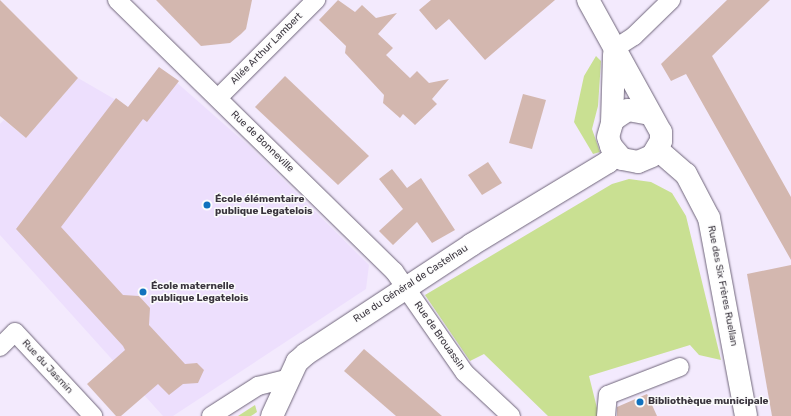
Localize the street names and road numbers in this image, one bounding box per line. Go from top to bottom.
street label: Allée Arthur Lambert [228,10,306,88]
street label: Rue de Bonneville [228,109,296,175]
street label: Rue des Six Frères Ruellan [704,225,740,347]
street label: Rue du Général de Castelnau [352,242,470,326]
street label: Rue de Brouassin [411,299,467,373]
street label: Rue du Jasmin [19,338,75,396]

